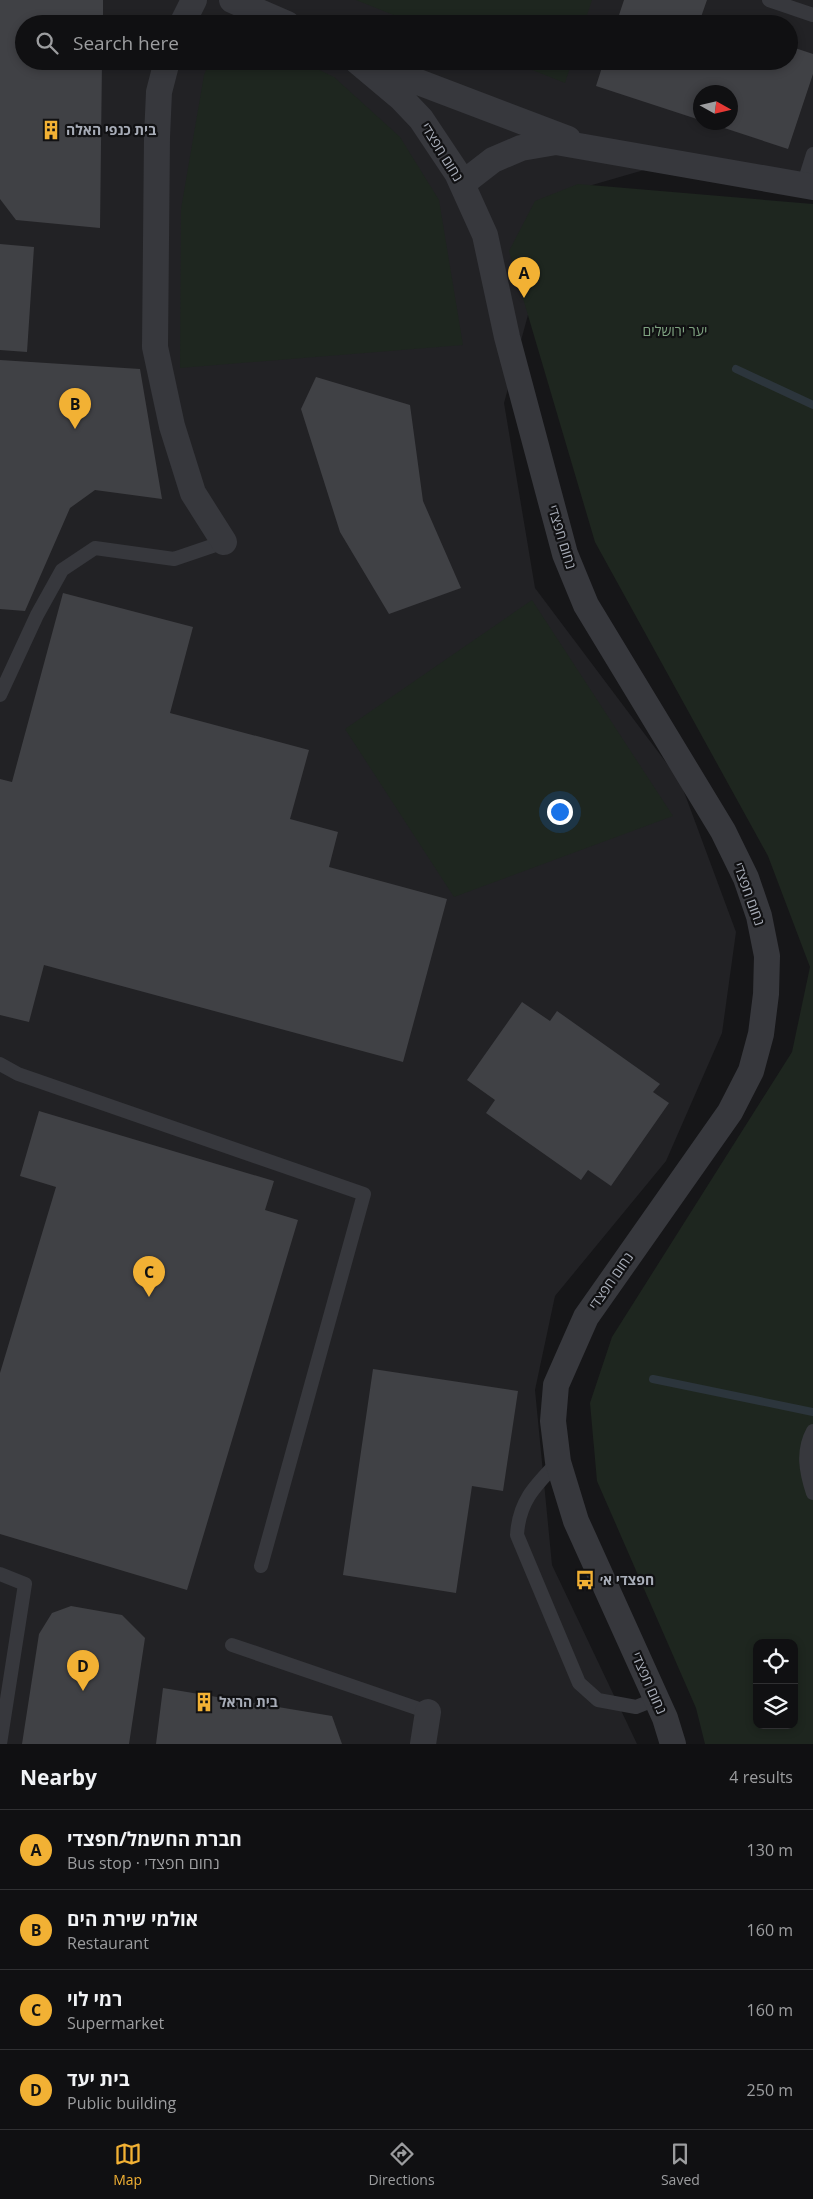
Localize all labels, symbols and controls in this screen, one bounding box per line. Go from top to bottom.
search box [15,15,798,70]
icon: search [33,29,61,57]
text: Search here [73,30,179,56]
north arrow [693,85,738,130]
building icon: בית כנפי האלה [40,119,62,141]
street label: נחום חפצדי [417,119,468,185]
place label: בית כנפי האלה [66,120,156,139]
pin: A [508,257,540,298]
park label: יער ירושלים [643,321,707,340]
pin: B [59,388,91,429]
street label: נחום חפצדי [544,502,581,571]
your location [547,799,573,825]
street label: נחום חפצדי [729,860,770,928]
street label: נחום חפצדי [584,1248,637,1313]
pin: C [133,1256,165,1297]
bus stop icon: חפצדי א׳ [574,1569,596,1591]
place label: חפצדי א׳ [600,1570,654,1589]
map controls [753,1639,798,1729]
button: locate [753,1639,798,1684]
street label: נחום חפצדי [627,1649,672,1717]
pin: D [67,1650,99,1691]
button: layers [753,1684,798,1729]
building icon: בית הראל [193,1691,215,1713]
place label: בית הראל [219,1692,278,1711]
text: Nearby [20,1763,97,1791]
text: 4 results [729,1766,793,1788]
text: חברת החשמל/חפצדי [67,1826,242,1852]
text: A [30,1839,42,1861]
text: 130 m [747,1839,793,1861]
text: Bus stop · נחום חפצדי [67,1852,220,1874]
text: אולמי שירת הים [67,1906,198,1932]
text: B [31,1919,41,1941]
text: 160 m [747,1919,793,1941]
text: Restaurant [67,1932,149,1954]
text: רמי לוי [67,1986,122,2012]
text: C [31,1999,41,2021]
text: 160 m [747,1999,793,2021]
text: Supermarket [67,2012,164,2034]
text: בית יעד [67,2066,130,2092]
text: D [30,2079,42,2101]
text: 250 m [747,2079,793,2101]
text: Public building [67,2092,176,2114]
tab: Map [113,2140,142,2189]
tab: Directions [368,2140,435,2189]
tab: Saved [661,2140,700,2189]

